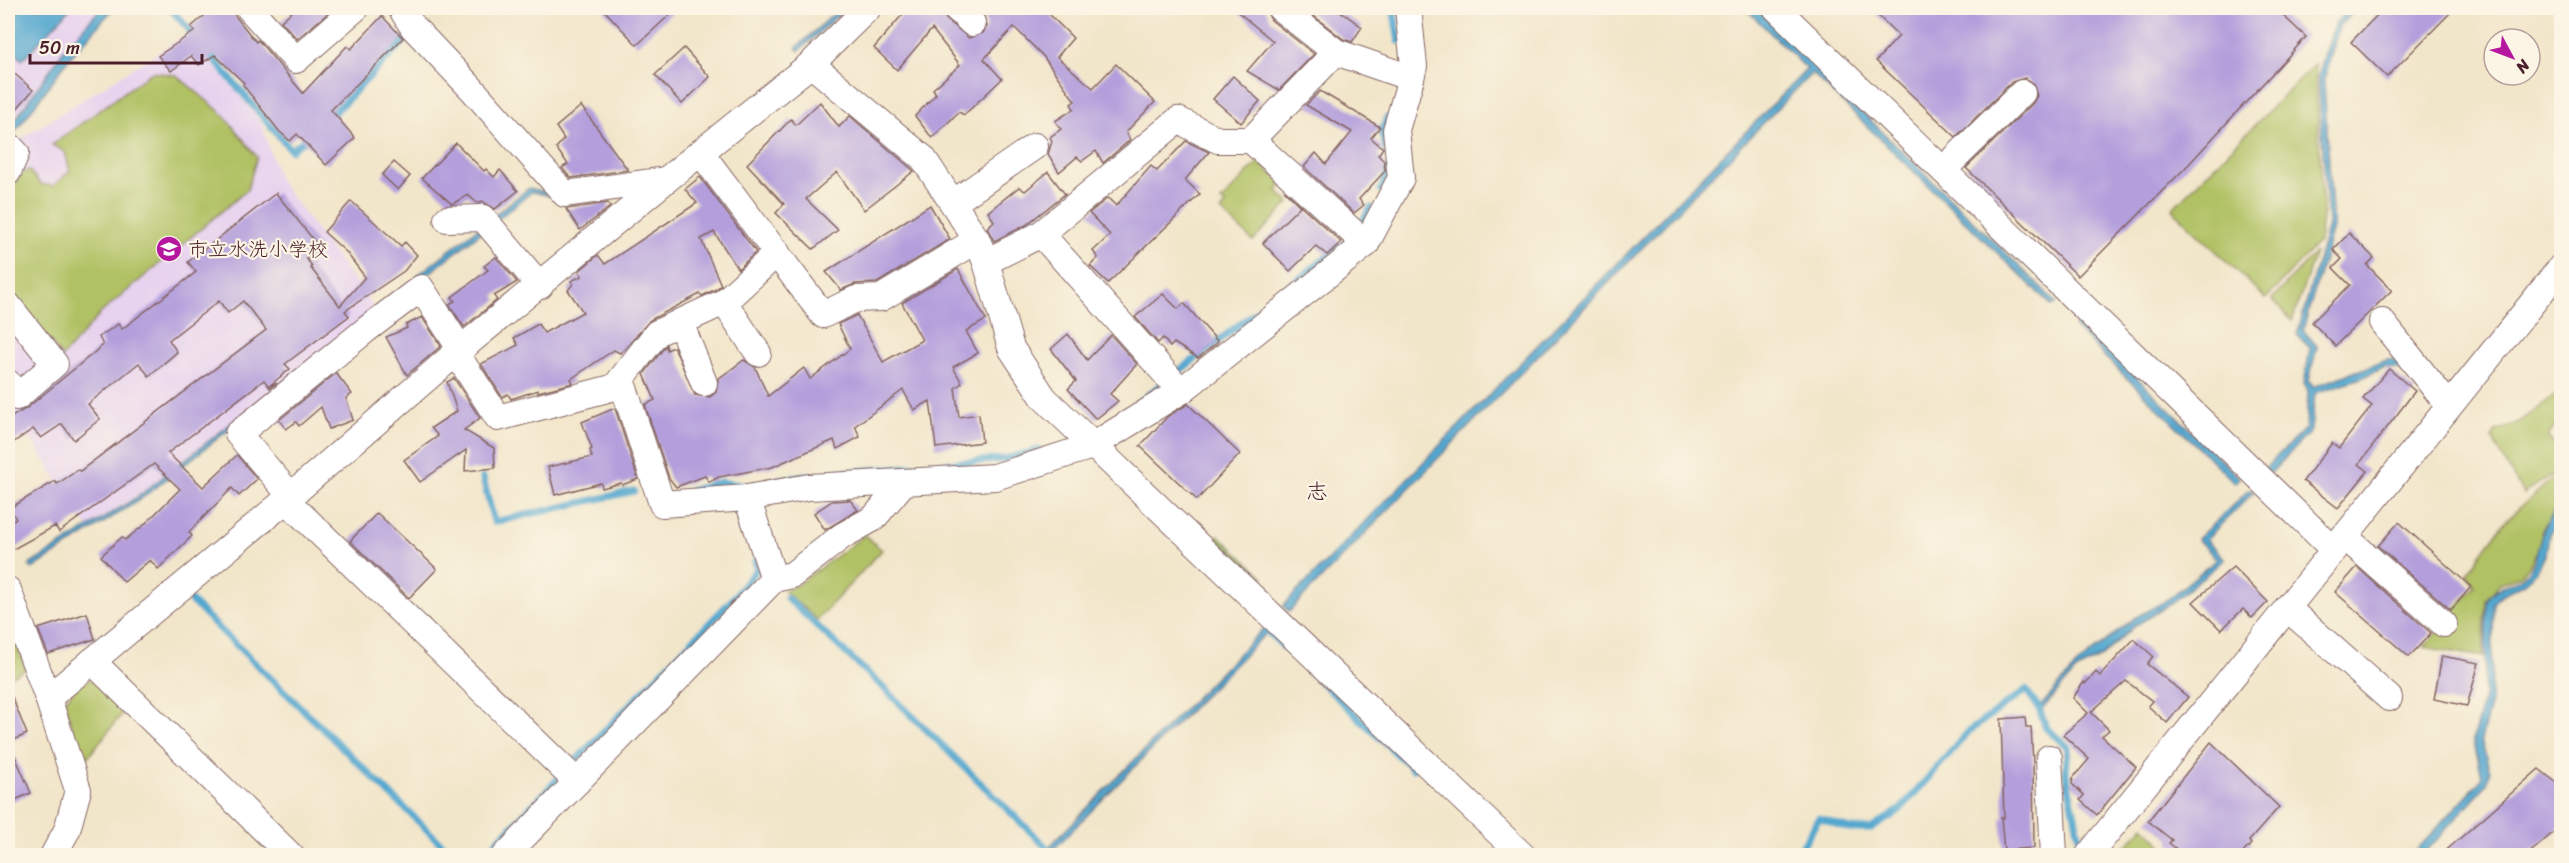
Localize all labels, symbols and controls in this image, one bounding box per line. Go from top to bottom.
scale bar [30,27,202,65]
north arrow [2482,27,2542,87]
text: 50 m [39,32,80,64]
text: N [2508,52,2538,81]
place label: 市立水洗小学校 [188,232,328,267]
school or university icon: 市立水洗小学校 [154,234,184,264]
district label: 志 [1306,472,1328,511]

